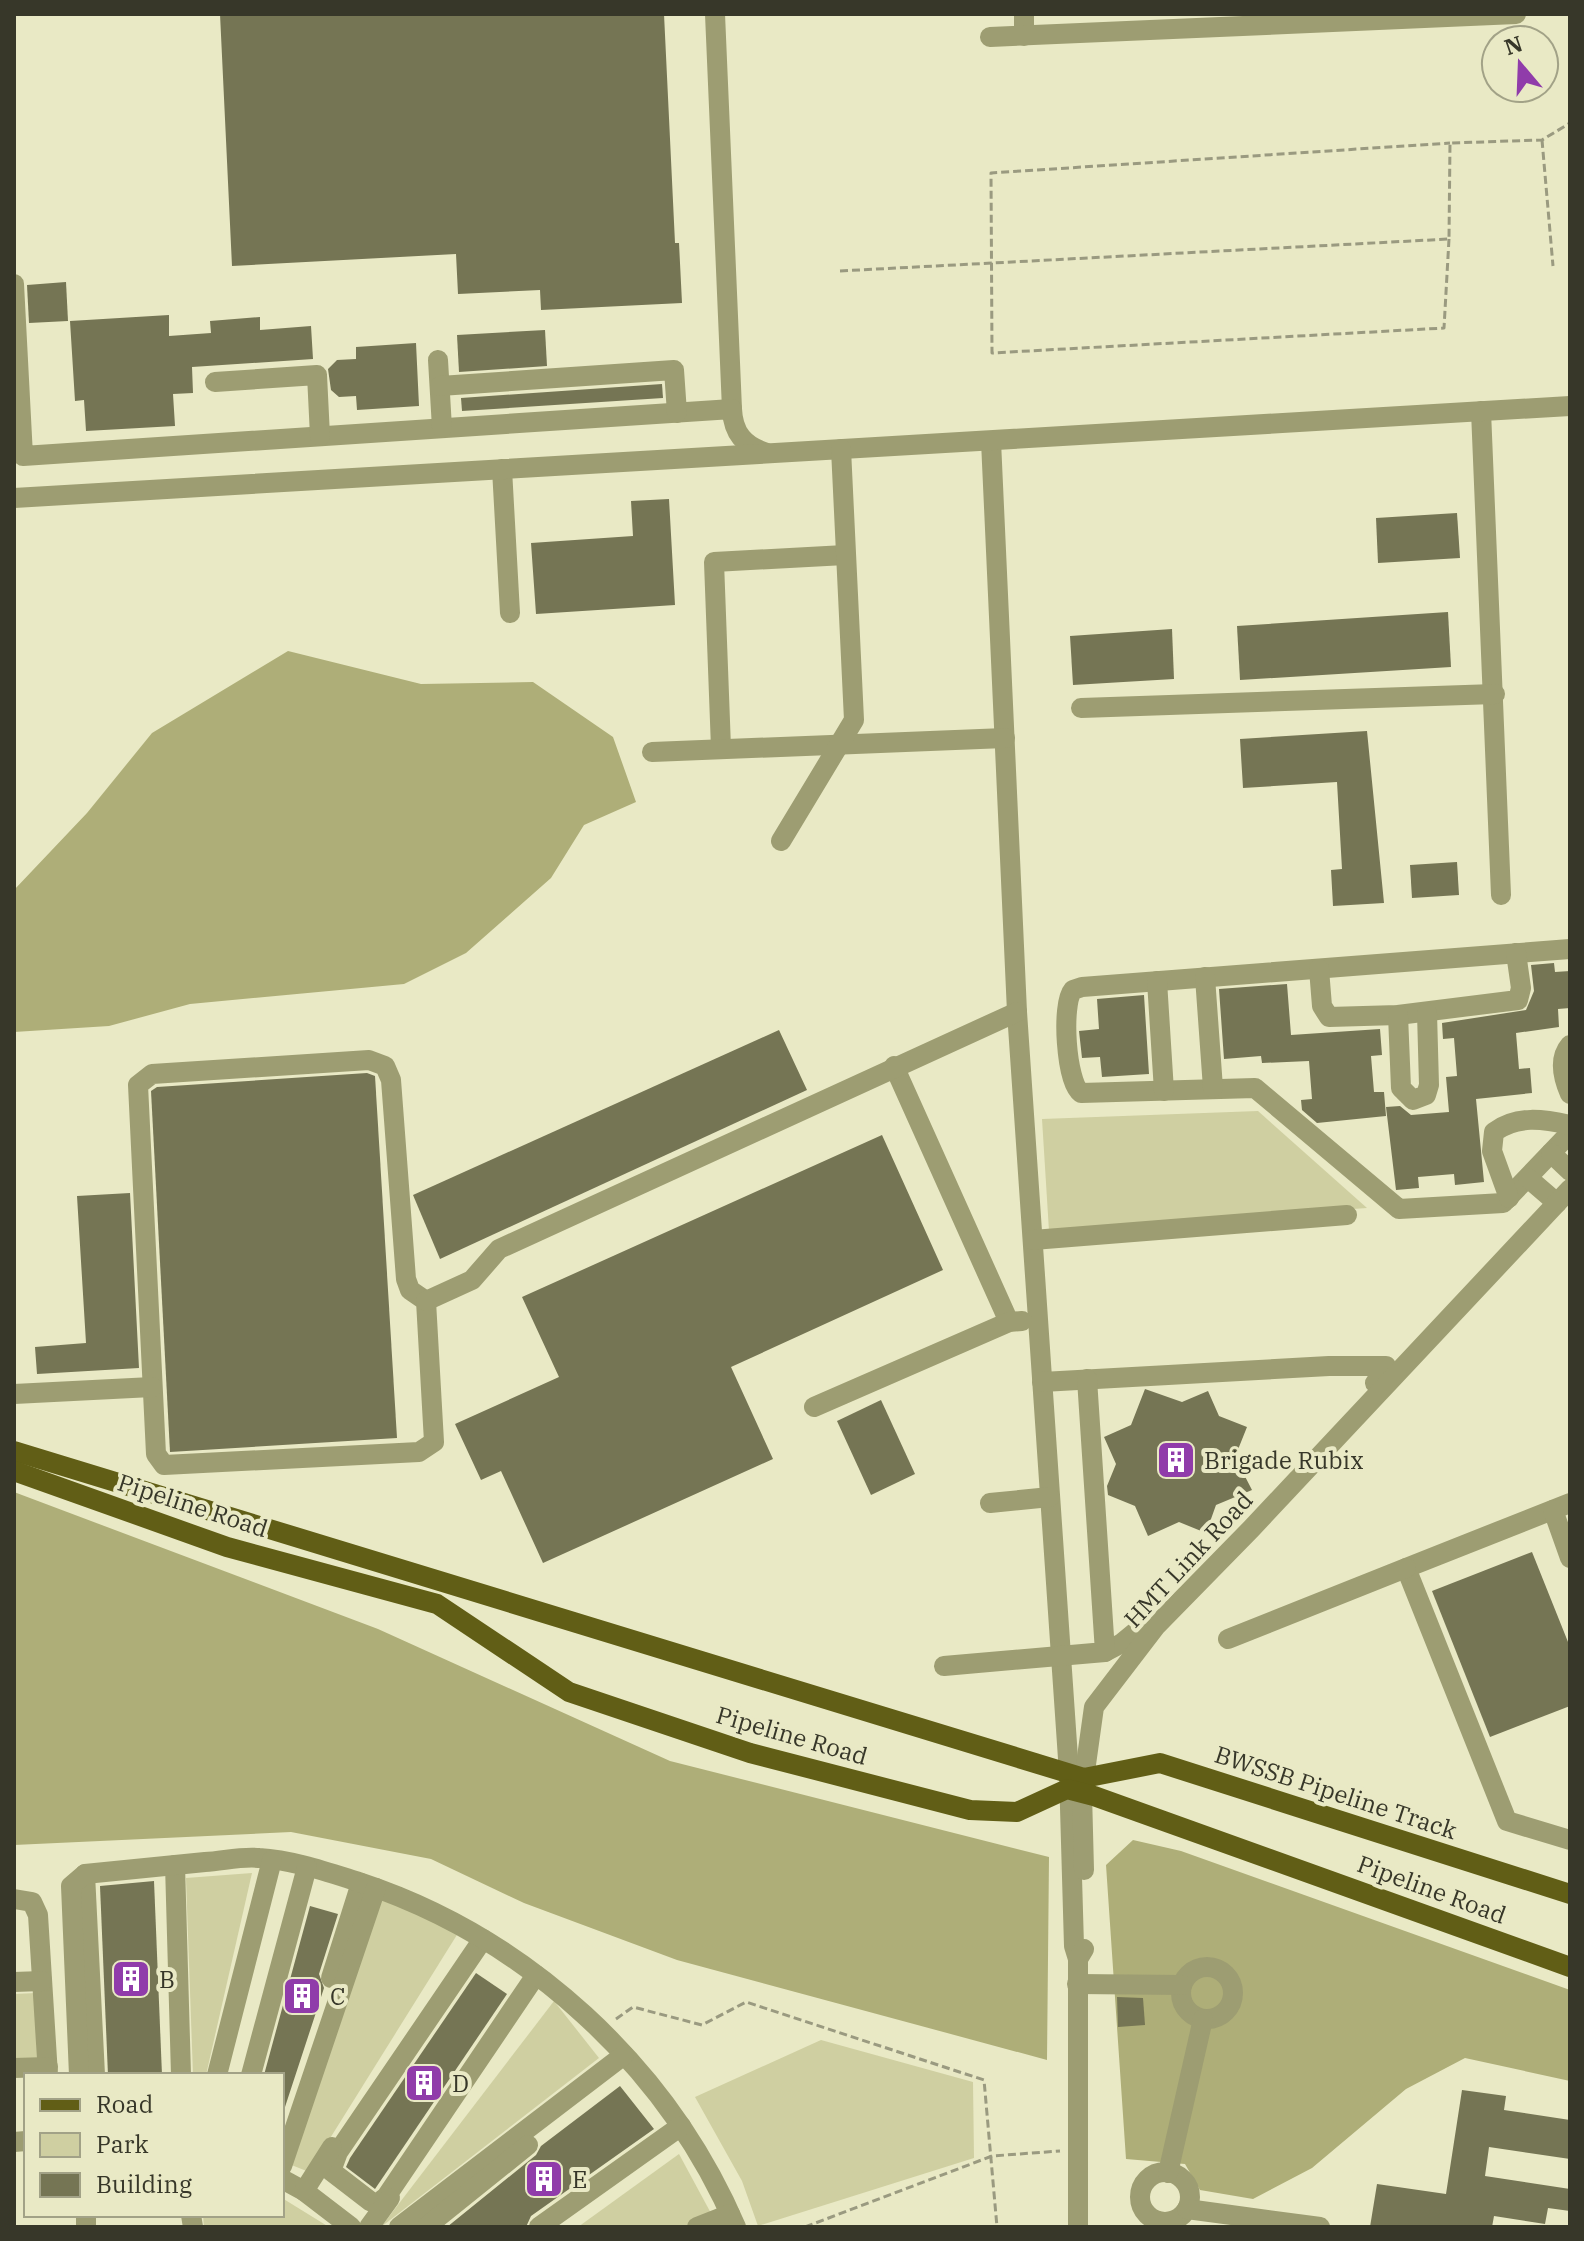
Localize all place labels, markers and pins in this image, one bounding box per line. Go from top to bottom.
building icon: Brigade Rubix [1155,1439,1197,1481]
place label: Brigade Rubix [1204,1444,1364,1476]
building icon: B [110,1958,152,2000]
place label: B [159,1963,175,1995]
building icon: C [281,1975,323,2017]
place label: C [330,1980,346,2012]
building icon: D [403,2062,445,2104]
place label: D [452,2067,469,2099]
building icon: E [523,2158,565,2200]
place label: E [572,2163,587,2195]

